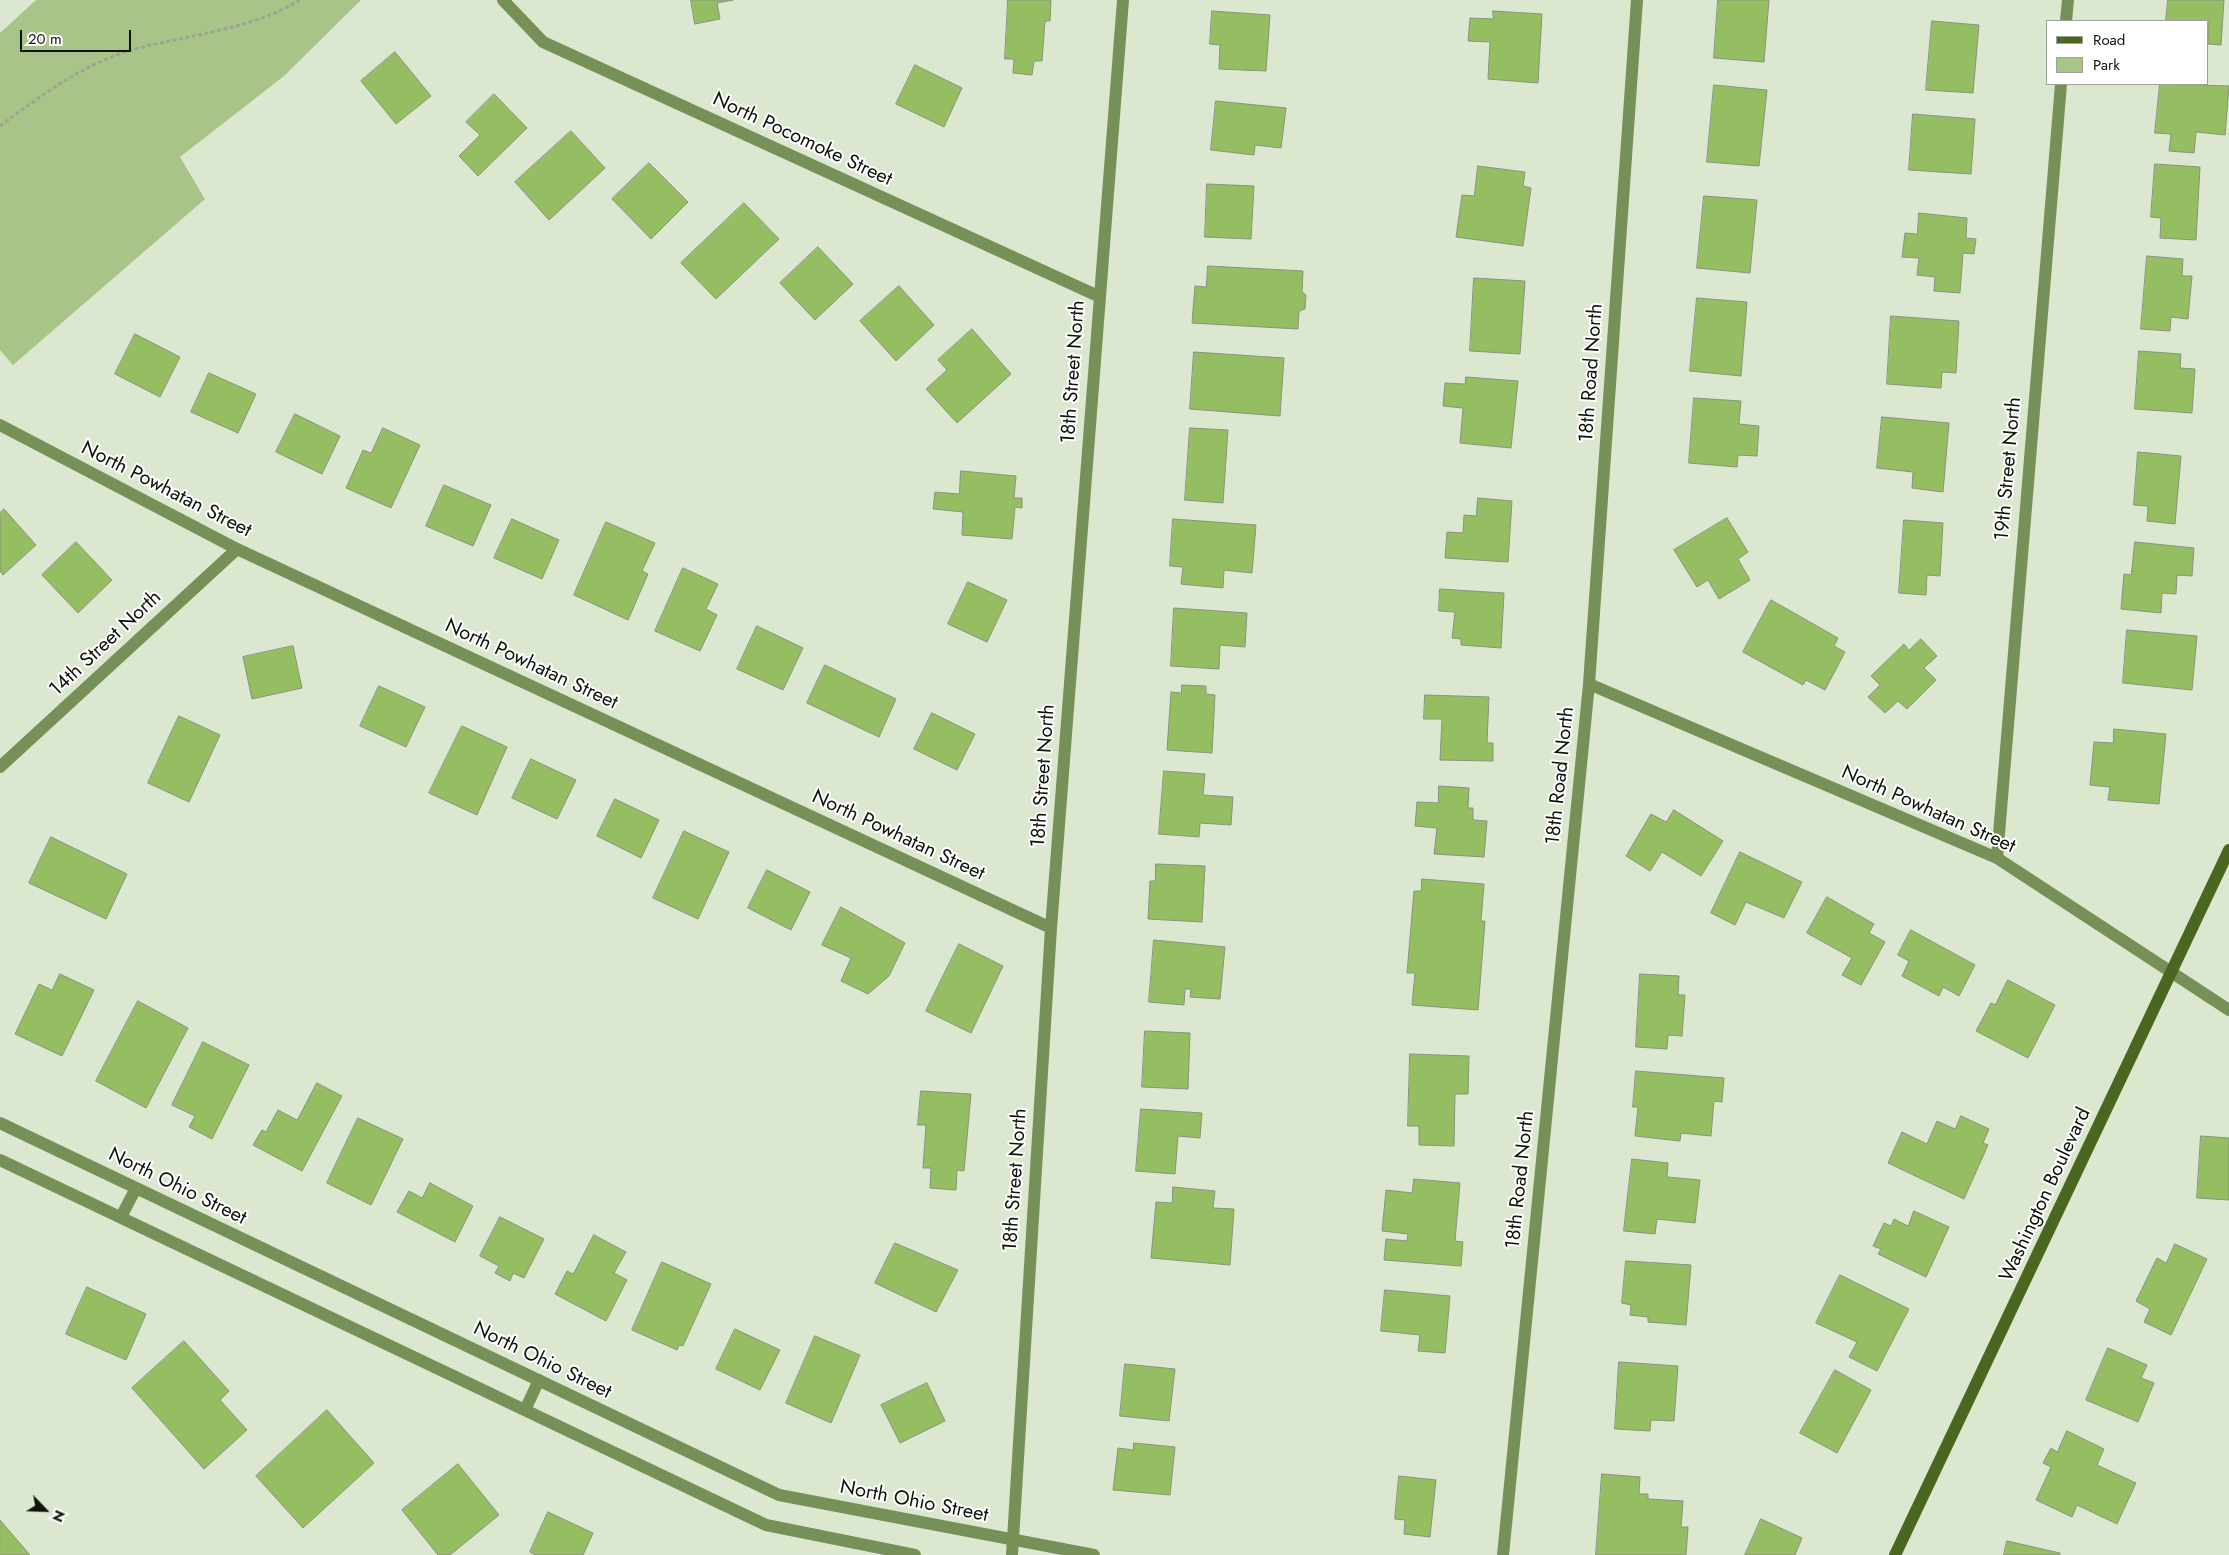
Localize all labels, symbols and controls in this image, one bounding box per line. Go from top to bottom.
scale bar [22,20,134,52]
legend [2046,20,2209,85]
text: 20 m [28,28,62,50]
text: Road [2093,29,2125,51]
text: Park [2093,54,2120,76]
street label: North Pocomoke Street [708,88,896,192]
street label: 18th Street North [1057,300,1091,444]
street label: 18th Road North [1575,303,1609,443]
street label: 19th Street North [1991,396,2027,542]
street label: North Powhatan Street [77,437,255,543]
street label: 14th Street North [45,586,167,702]
street label: North Powhatan Street [441,614,621,716]
street label: 18th Street North [1027,704,1061,848]
street label: 18th Road North [1542,706,1580,846]
street label: North Powhatan Street [1837,761,2019,859]
street label: North Powhatan Street [808,785,988,887]
street label: Washington Boulevard [1995,1104,2097,1286]
street label: 18th Street North [999,1108,1033,1252]
street label: 18th Road North [1502,1110,1540,1250]
street label: North Ohio Street [104,1143,250,1231]
street label: North Ohio Street [469,1317,615,1405]
street label: North Ohio Street [838,1476,990,1528]
north arrow [20,1485,70,1535]
text: N [47,1507,70,1525]

